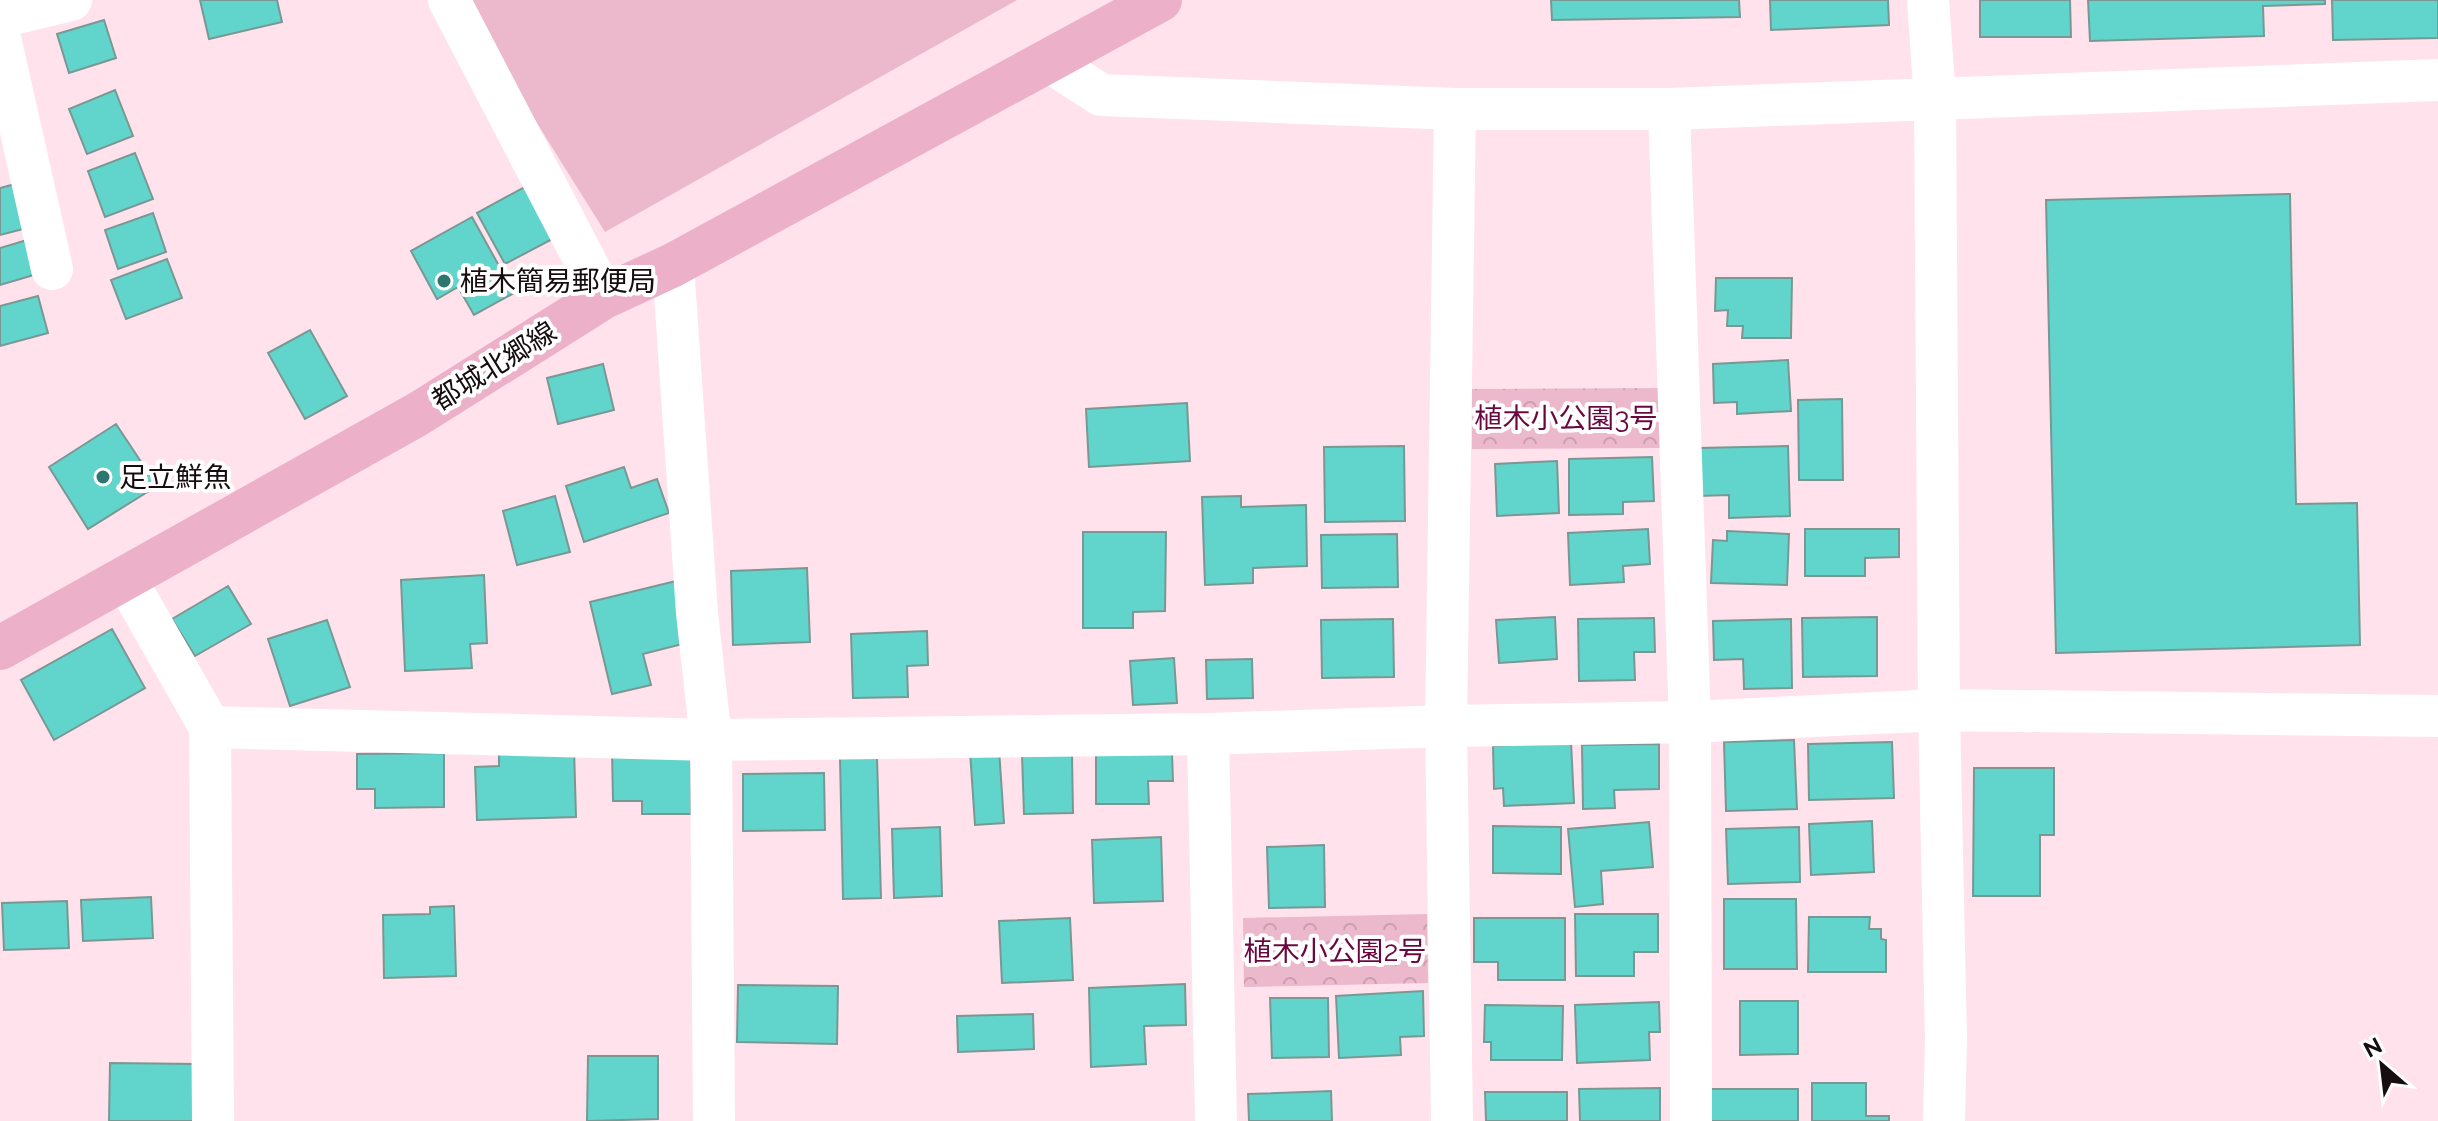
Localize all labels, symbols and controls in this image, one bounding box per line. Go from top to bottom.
place label: 植木簡易郵便局 [460,265,656,298]
marker: 植木簡易郵便局 [435,272,453,290]
street label: 都城北郷線 [426,315,562,417]
park label: 植木小公園3号 [1475,402,1657,435]
place label: 足立鮮魚 [119,461,231,494]
marker: 足立鮮魚 [94,468,112,486]
park label: 植木小公園2号 [1244,935,1426,968]
north arrow [2342,1025,2422,1105]
text: N [2359,1032,2386,1063]

